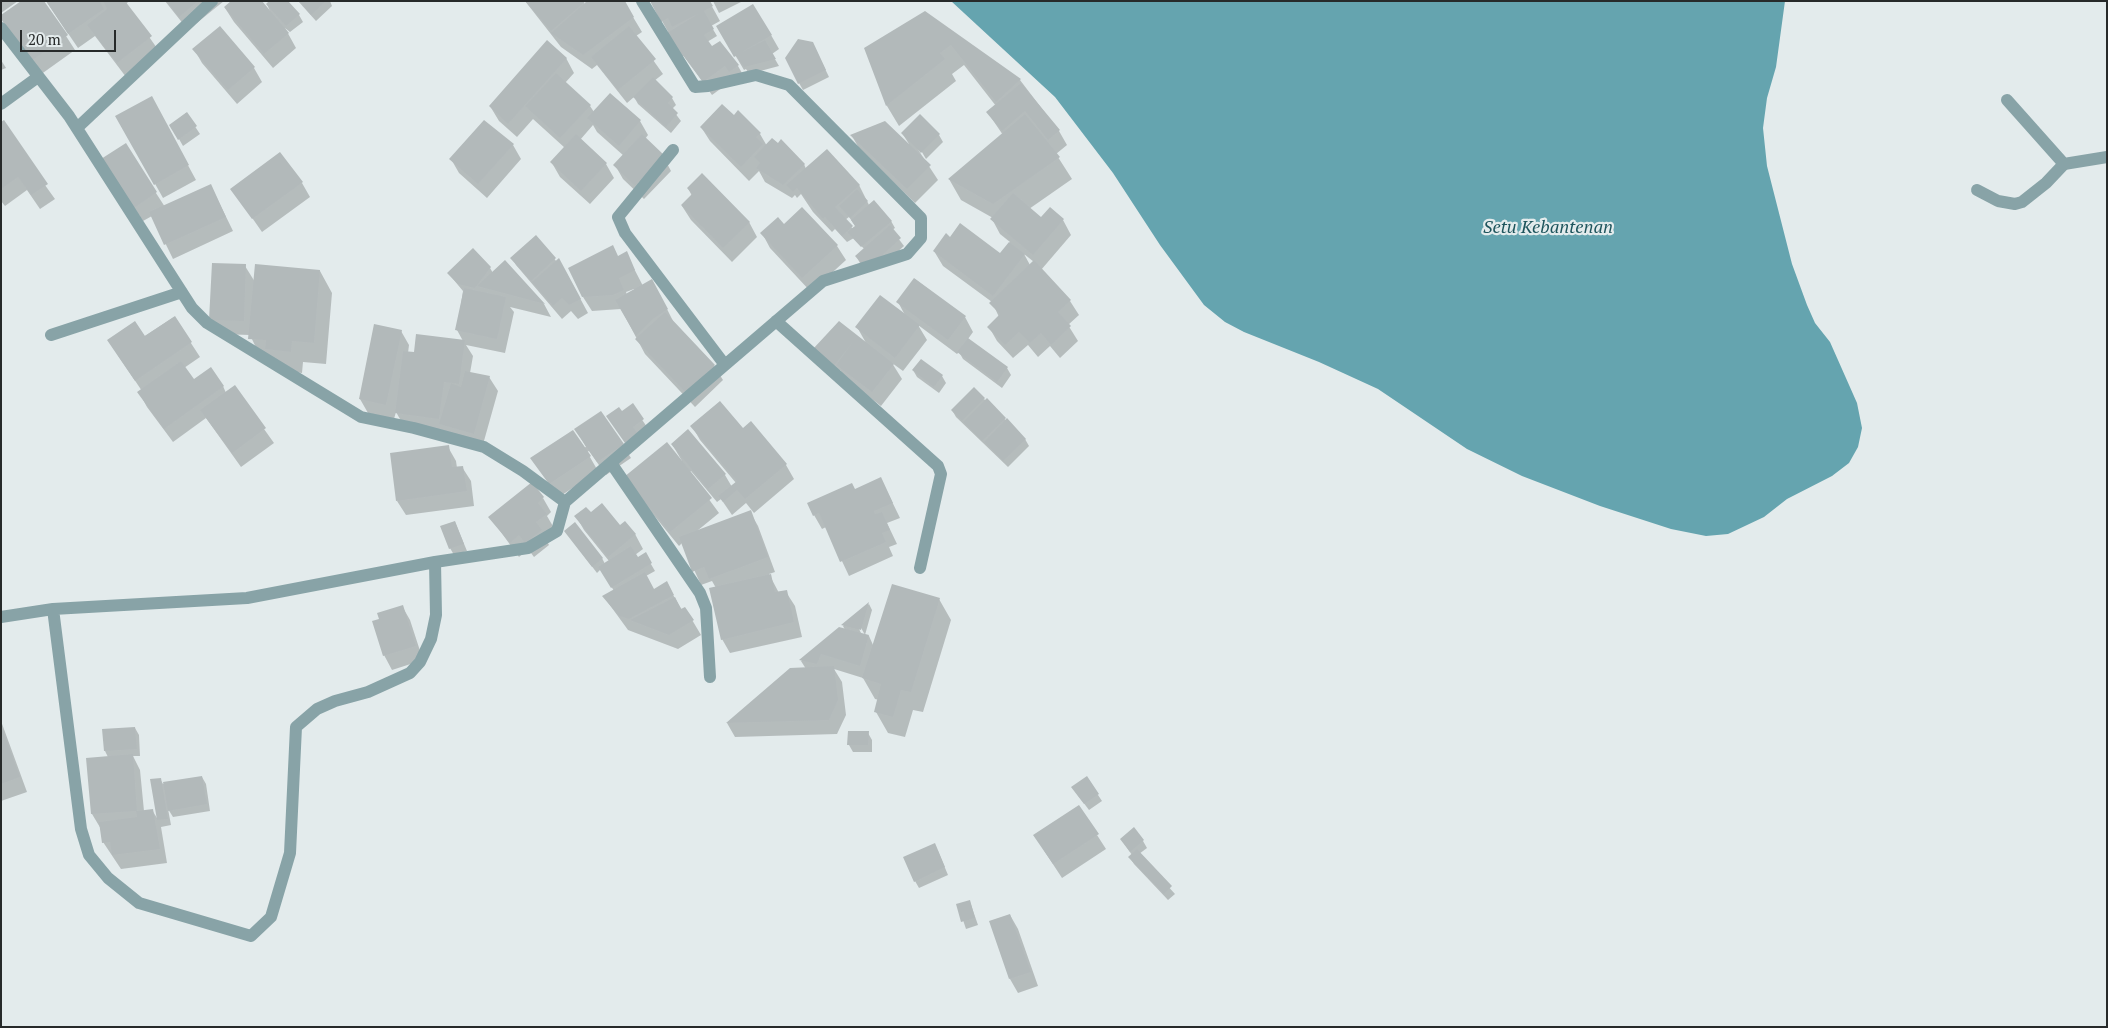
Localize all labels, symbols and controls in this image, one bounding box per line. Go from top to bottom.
scale bar [22,20,119,52]
text: 20 m [28,29,61,49]
water label: Setu Kebantenan [1483,217,1613,239]

